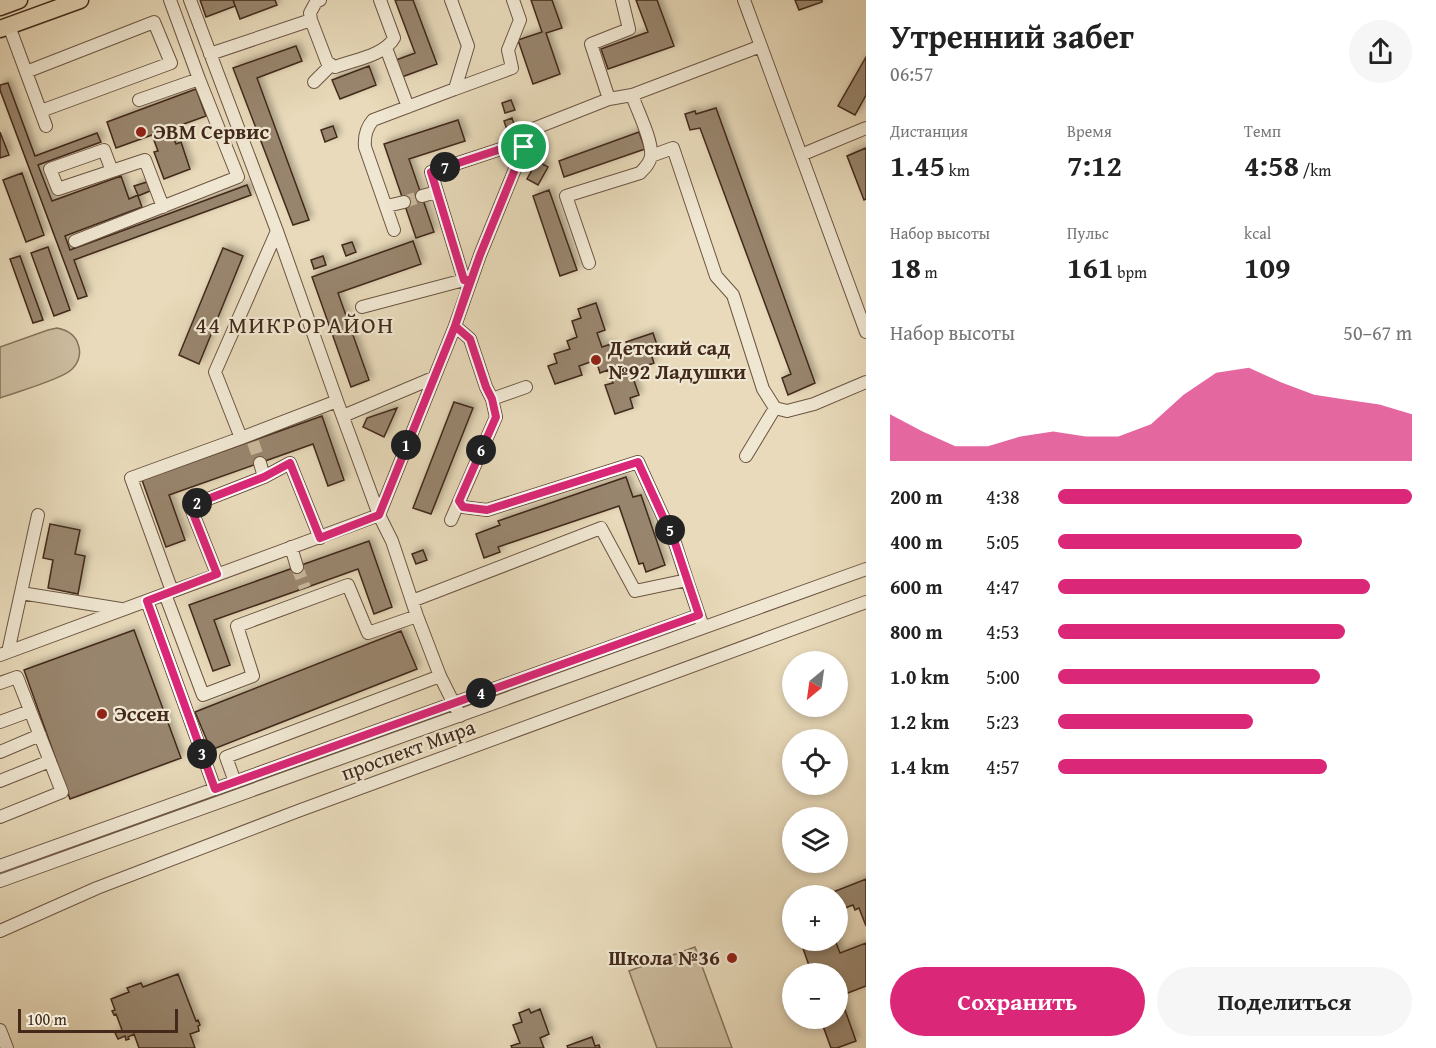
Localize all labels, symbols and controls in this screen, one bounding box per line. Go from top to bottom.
text: Утренний забег [890,12,1134,60]
button: share [1349,20,1412,83]
text: 06:57 [890,59,933,88]
place label: ЭВМ Сервис [153,116,269,147]
text: Дистанция [890,119,968,143]
text: Время [1067,119,1112,143]
text: Темп [1244,119,1281,143]
pin [498,121,549,172]
marker: ЭВМ Сервис [134,125,148,139]
icon: arrive [507,130,540,163]
text: 1.45 [890,143,945,187]
text: 7:12 [1067,143,1122,187]
text: 4:58 [1244,143,1299,187]
pin: 7 [430,152,460,182]
text: 7 [441,155,449,179]
text: km [945,158,970,182]
text: /km [1299,158,1331,182]
text: Набор высоты [890,221,990,245]
text: Пульс [1067,221,1109,245]
text: kcal [1244,221,1271,245]
text: 18 [890,245,921,289]
text: 161 [1067,245,1114,289]
text: 109 [1244,245,1291,289]
text: m [921,260,938,284]
text: bpm [1114,260,1147,284]
district label: 44 МИКРОРАЙОН [195,307,395,342]
text: Набор высоты [890,318,1015,347]
text: 50–67 m [1343,318,1412,347]
place label: Детский сад №92 Ладушки [607,332,746,387]
marker: Детский сад №92 Ладушки [589,353,603,367]
pin: 1 [391,430,421,460]
text: 1 [402,433,410,457]
pin: 6 [466,435,496,465]
text: 6 [477,438,485,462]
text: 200 m [890,482,943,511]
text: 4:38 [986,482,1020,511]
pin: 2 [182,488,212,518]
text: 2 [193,491,201,515]
pin: 5 [655,515,685,545]
text: 5 [666,518,674,542]
text: 400 m [890,527,943,556]
text: 5:05 [986,527,1020,556]
text: 600 m [890,572,943,601]
text: 4:47 [986,572,1020,601]
text: 800 m [890,617,943,646]
text: 4:53 [986,617,1020,646]
north arrow [782,651,848,717]
map controls [782,651,848,1029]
text: 1.0 km [890,662,949,691]
text: 5:00 [986,662,1020,691]
pin: 4 [466,678,496,708]
text: 4 [477,681,485,705]
place label: Эссен [114,698,170,729]
marker: Эссен [95,707,109,721]
text: 1.2 km [890,707,949,736]
text: 5:23 [986,707,1020,736]
street label: проспект Мира [336,711,479,788]
button: locate [782,729,848,795]
pin: 3 [187,739,217,769]
text: 3 [198,742,206,766]
text: 1.4 km [890,752,949,781]
text: 4:57 [986,752,1020,781]
button: layers [782,807,848,873]
button: + [782,885,848,951]
place label: Школа №36 [608,942,720,973]
marker: Школа №36 [725,951,739,965]
button: − [782,963,848,1029]
button: Сохранить [890,967,1145,1036]
button: Поделиться [1157,967,1412,1036]
scale bar [18,1006,178,1034]
text: 100 m [27,1007,67,1031]

